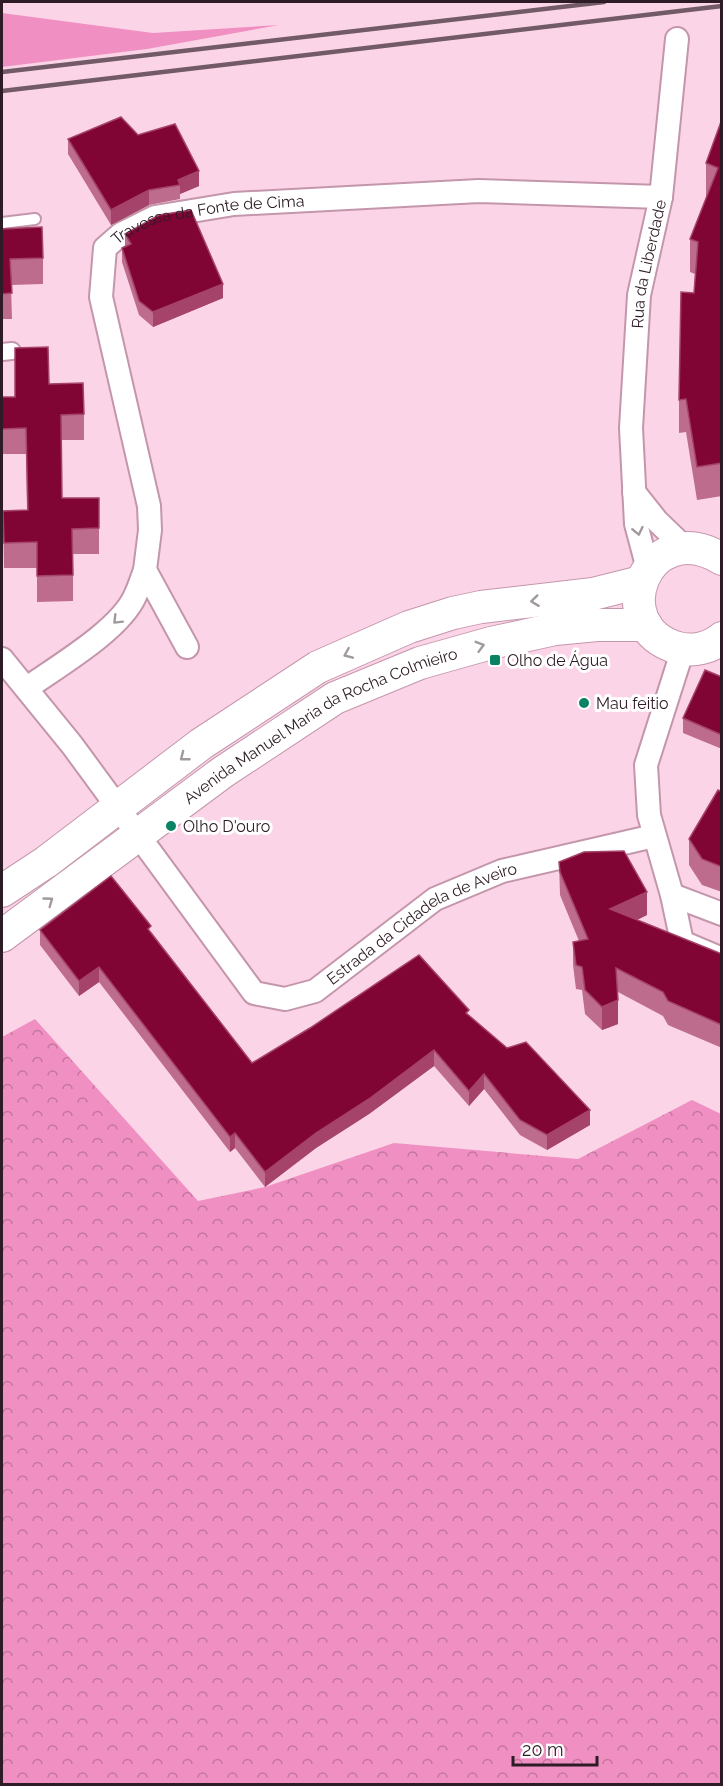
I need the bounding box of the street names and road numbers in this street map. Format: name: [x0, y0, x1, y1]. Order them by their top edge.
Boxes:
street label: Travessa da Fonte de Cima: [107, 191, 305, 248]
street label: Rua da Liberdade: [628, 198, 670, 329]
street label: Avenida Manuel Maria da Rocha Colmieiro: [180, 643, 459, 808]
street label: Estrada da Cidadela de Aveiro: [323, 858, 519, 988]

